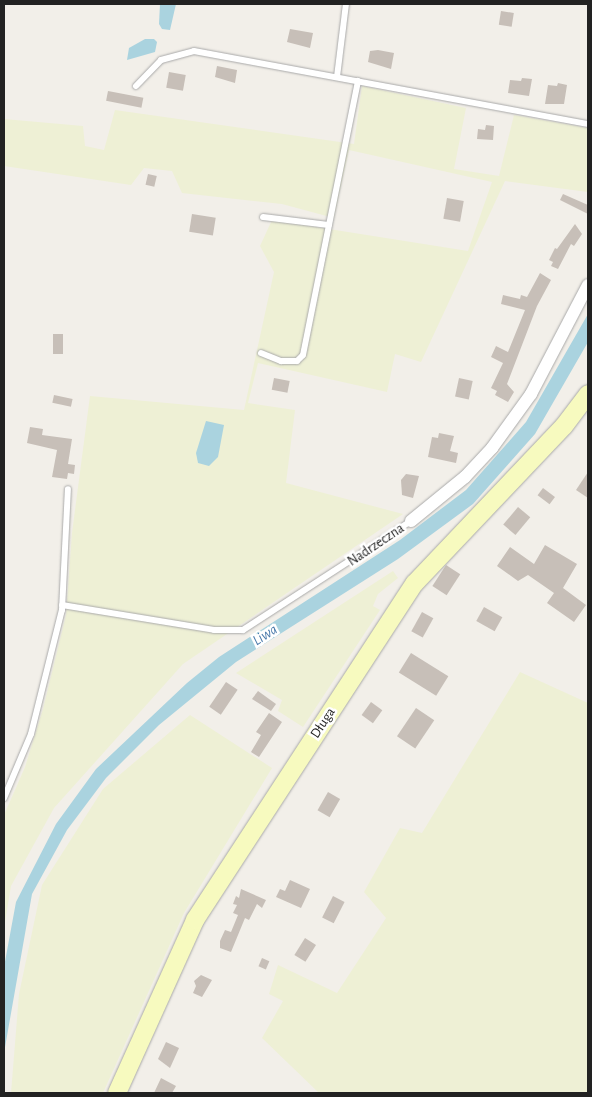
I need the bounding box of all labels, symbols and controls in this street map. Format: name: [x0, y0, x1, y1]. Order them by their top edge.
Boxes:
street label: Nadrzeczna: [345, 520, 407, 570]
water label: Liwa: [249, 620, 281, 650]
street label: Długa: [307, 705, 339, 741]

